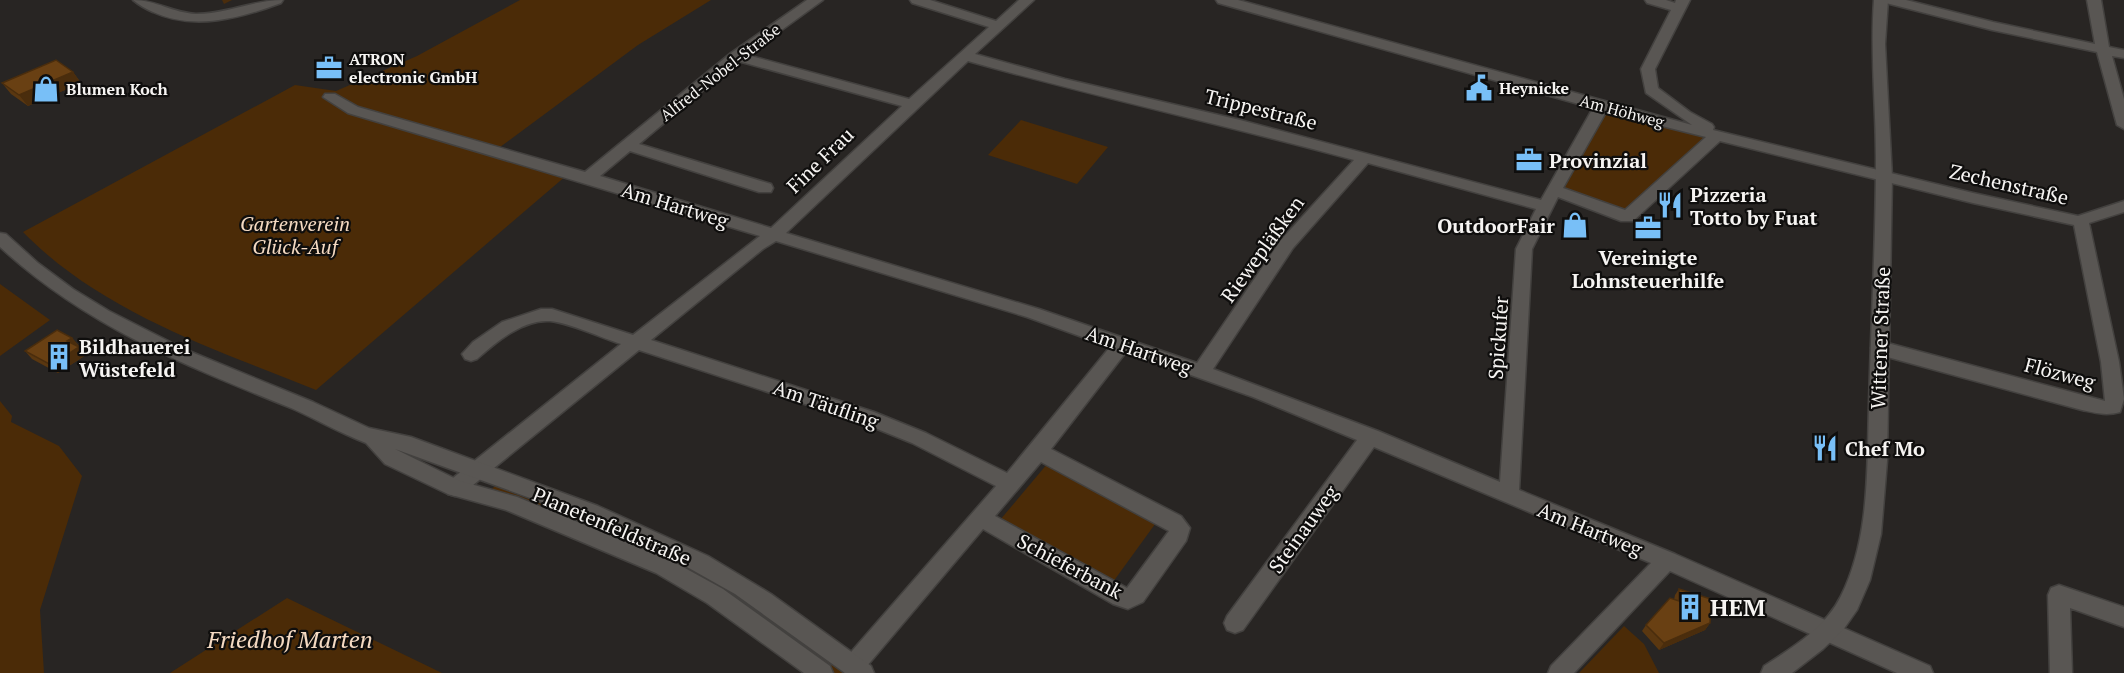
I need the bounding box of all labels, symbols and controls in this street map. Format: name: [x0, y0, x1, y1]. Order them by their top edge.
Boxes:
street label: Alfred-Nobel-Straße: [655, 18, 785, 126]
place label: ATRON electronic GmbH: [349, 48, 477, 88]
office icon: ATRON electronic GmbH: [314, 53, 344, 83]
public building icon: Heynicke: [1464, 73, 1494, 103]
shop icon: Blumen Koch: [31, 74, 61, 104]
place label: Heynicke: [1499, 77, 1570, 99]
place label: Blumen Koch: [66, 78, 169, 100]
street label: Trippestraße: [1202, 82, 1320, 136]
street label: Am Höhweg: [1577, 89, 1667, 133]
street label: Fine Frau: [780, 121, 860, 199]
office icon: Provinzial: [1514, 145, 1544, 175]
place label: Provinzial: [1549, 147, 1647, 174]
street label: Zechenstraße: [1947, 157, 2071, 211]
street label: Am Hartweg: [618, 176, 732, 234]
place label: Pizzeria Totto by Fuat: [1690, 181, 1818, 231]
street label: Riewepläßken: [1214, 190, 1310, 308]
restaurant icon: Pizzeria Totto by Fuat: [1655, 190, 1685, 220]
park label: Gartenverein Glück-Auf: [240, 210, 350, 260]
shop icon: OutdoorFair: [1560, 210, 1590, 240]
place label: OutdoorFair: [1437, 212, 1555, 239]
office icon: Vereinigte Lohnsteuerhilfe: [1633, 213, 1663, 243]
place label: Vereinigte Lohnsteuerhilfe: [1572, 244, 1725, 294]
street label: Wittener Straße: [1864, 266, 1896, 410]
street label: Spickufer: [1482, 295, 1514, 381]
street label: Am Hartweg: [1082, 319, 1196, 381]
place label: Bildhauerei Wüstefeld: [79, 333, 191, 383]
building icon: Bildhauerei Wüstefeld: [44, 342, 74, 372]
street label: Flözweg: [2022, 351, 2099, 396]
street label: Am Täufling: [770, 373, 883, 435]
restaurant icon: Chef Mo: [1810, 433, 1840, 463]
place label: Chef Mo: [1845, 435, 1925, 462]
street label: Steinauweg: [1262, 479, 1344, 578]
street label: Planetenfeldstraße: [529, 480, 695, 572]
street label: Am Hartweg: [1534, 496, 1647, 562]
street label: Schieferbank: [1013, 527, 1128, 605]
place label: HEM: [1710, 591, 1765, 623]
building icon: HEM: [1675, 592, 1705, 622]
park label: Friedhof Marten: [206, 623, 373, 655]

